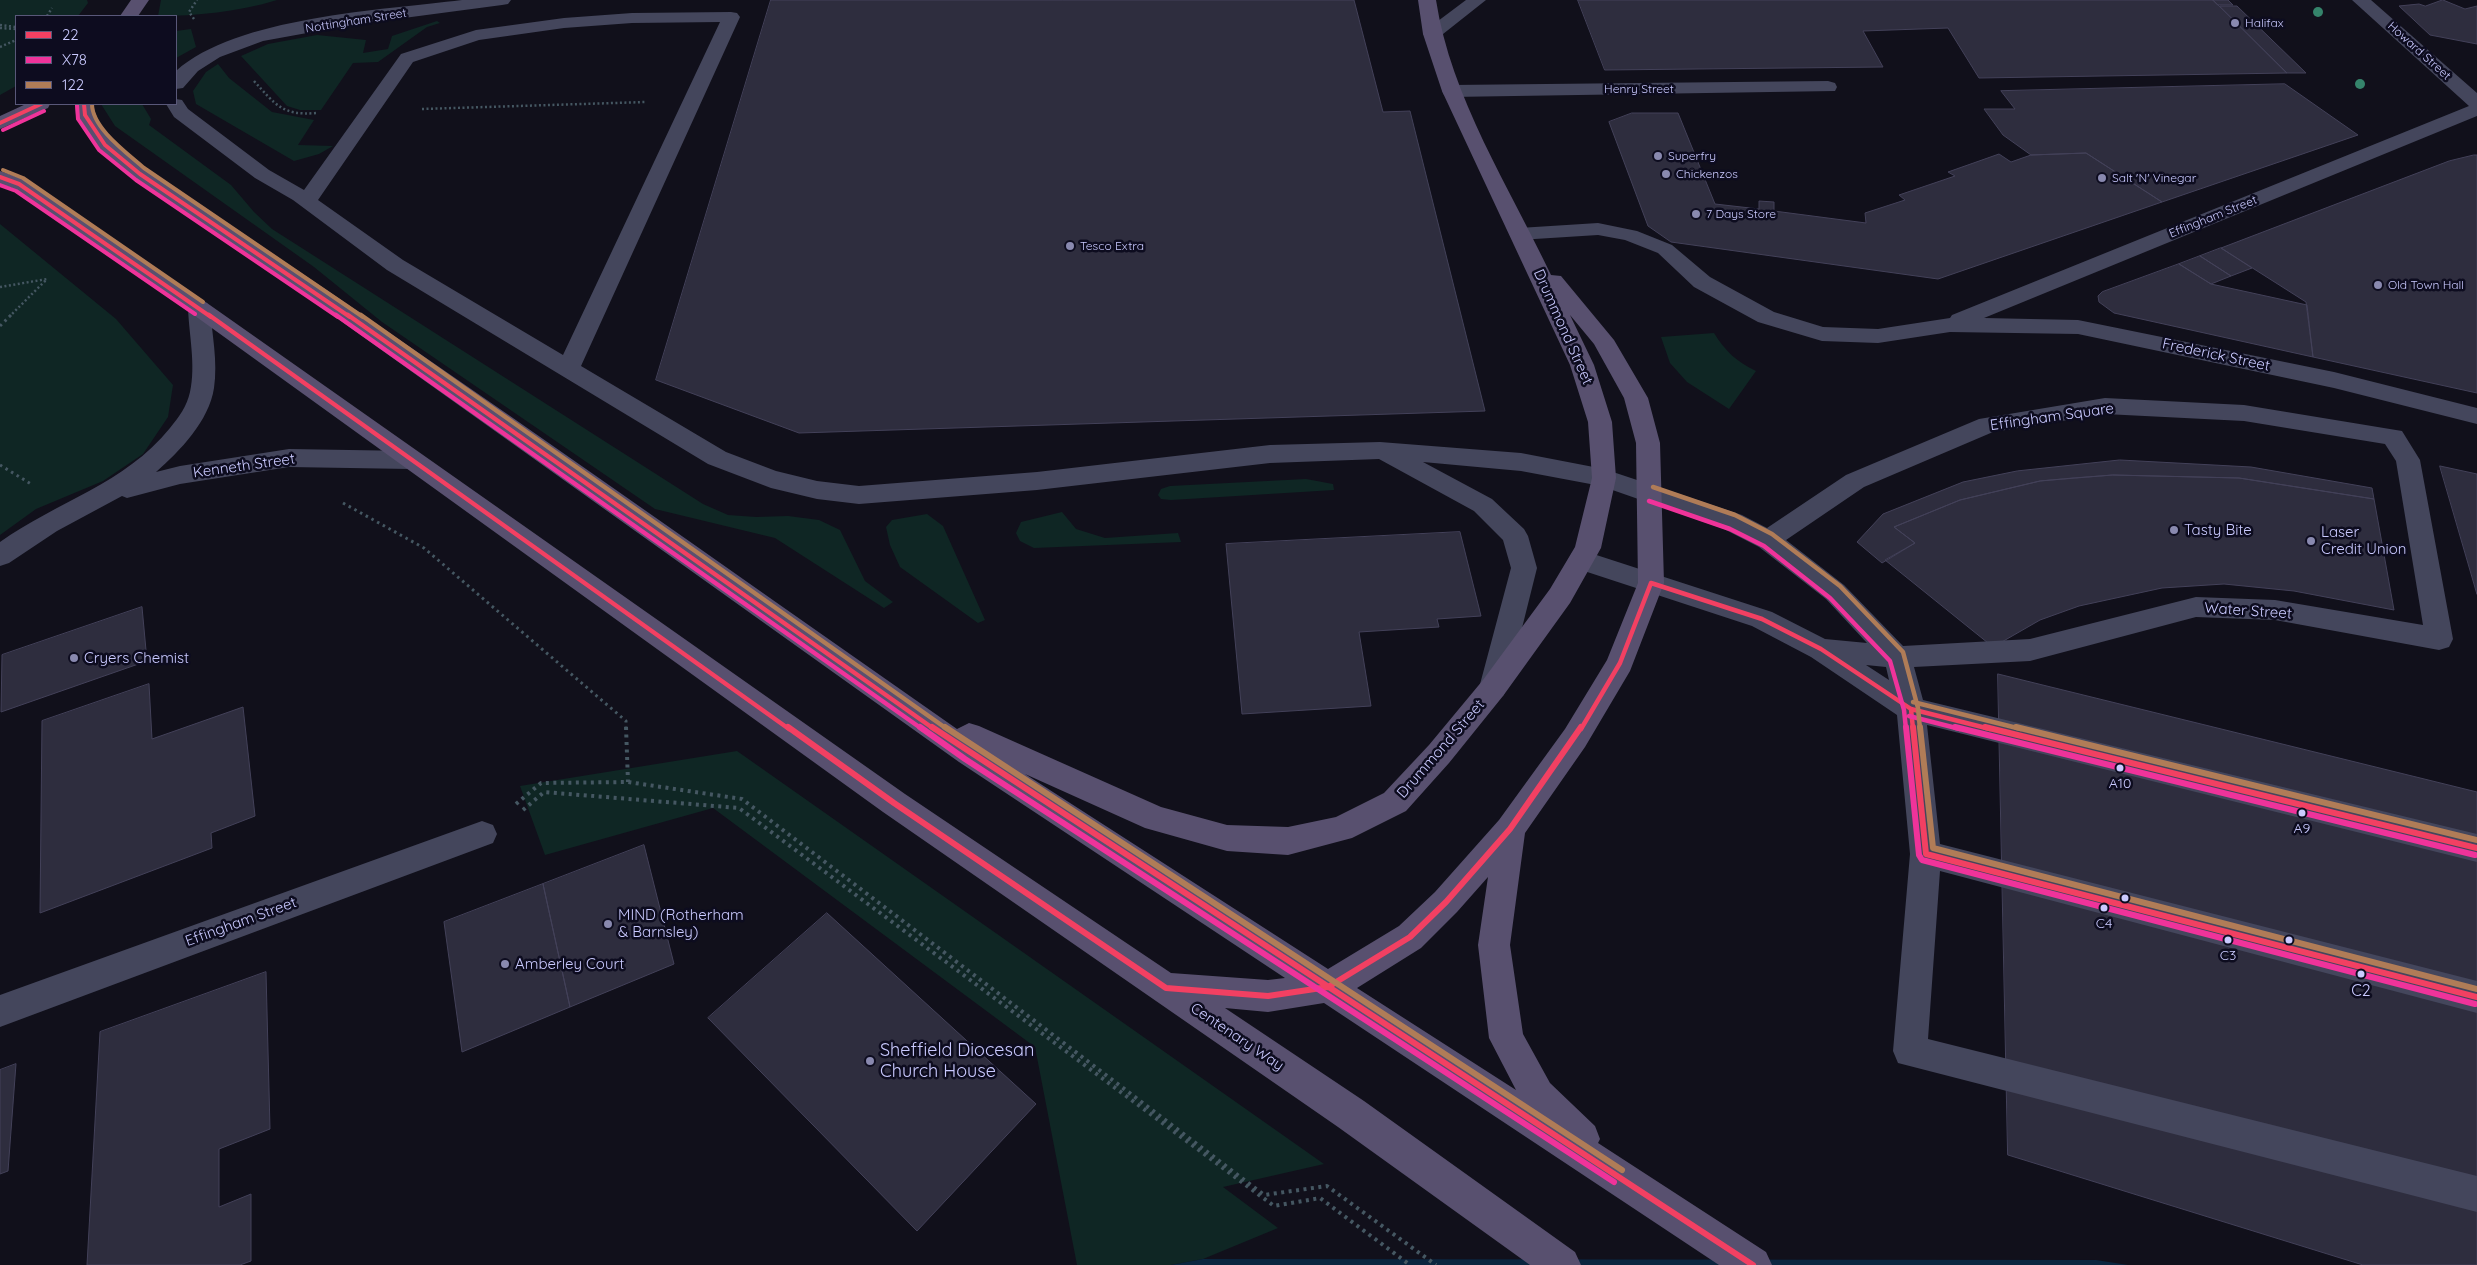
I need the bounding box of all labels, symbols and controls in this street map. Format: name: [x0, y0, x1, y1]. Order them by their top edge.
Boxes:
street label: Nottingham Street: [304, 6, 408, 36]
legend: [15, 15, 178, 105]
place label: Halifax: [2245, 16, 2284, 30]
marker: Halifax: [2229, 17, 2241, 29]
street label: Howard Street: [2384, 19, 2454, 83]
text: 22: [62, 25, 79, 44]
text: X78: [62, 50, 87, 69]
text: 122: [62, 75, 84, 94]
street label: Henry Street: [1604, 82, 1674, 96]
place label: Superfry: [1668, 149, 1716, 163]
marker: Superfry: [1652, 150, 1664, 162]
place label: Chickenzos: [1676, 167, 1738, 181]
marker: Chickenzos: [1660, 168, 1672, 180]
place label: Salt 'N' Vinegar: [2112, 171, 2196, 185]
marker: Salt 'N' Vinegar: [2096, 172, 2108, 184]
street label: Effingham Street: [2167, 193, 2259, 241]
place label: 7 Days Store: [1706, 207, 1776, 221]
marker: 7 Days Store: [1690, 208, 1702, 220]
place label: Tesco Extra: [1080, 239, 1144, 253]
marker: Tesco Extra: [1064, 240, 1076, 252]
street label: Drummond Street: [1529, 267, 1597, 387]
place label: Old Town Hall: [2388, 278, 2464, 292]
marker: Old Town Hall: [2372, 279, 2384, 291]
street label: Frederick Street: [2160, 335, 2272, 375]
street label: Effingham Square: [1989, 399, 2115, 435]
street label: Kenneth Street: [192, 450, 296, 482]
place label: Tasty Bite: [2184, 521, 2252, 539]
place label: Laser Credit Union: [2321, 523, 2406, 558]
marker: Tasty Bite: [2168, 524, 2180, 536]
marker: Laser Credit Union: [2305, 535, 2317, 547]
street label: Water Street: [2204, 599, 2292, 623]
place label: Cryers Chemist: [84, 649, 189, 667]
marker: Cryers Chemist: [68, 652, 80, 664]
street label: Drummond Street: [1393, 696, 1489, 802]
marker: A10: [2115, 763, 2125, 773]
place label: A10: [2109, 776, 2131, 792]
marker: A9: [2297, 808, 2307, 818]
place label: A9: [2294, 821, 2310, 837]
unlabelled marker: [2120, 893, 2130, 903]
street label: Effingham Street: [183, 894, 299, 950]
marker: C4: [2099, 903, 2109, 913]
place label: MIND (Rotherham & Barnsley): [618, 906, 744, 941]
place label: C4: [2096, 916, 2112, 932]
marker: MIND (Rotherham & Barnsley): [602, 918, 614, 930]
marker: C3: [2223, 935, 2233, 945]
unlabelled marker: [2284, 935, 2294, 945]
place label: C3: [2220, 948, 2236, 964]
place label: Amberley Court: [515, 955, 624, 973]
marker: Amberley Court: [499, 958, 511, 970]
marker: C2: [2356, 969, 2366, 979]
place label: C2: [2351, 981, 2371, 1001]
street label: Centenary Way: [1187, 999, 1287, 1075]
place label: Sheffield Diocesan Church House: [880, 1040, 1034, 1082]
marker: Sheffield Diocesan Church House: [864, 1055, 876, 1067]

